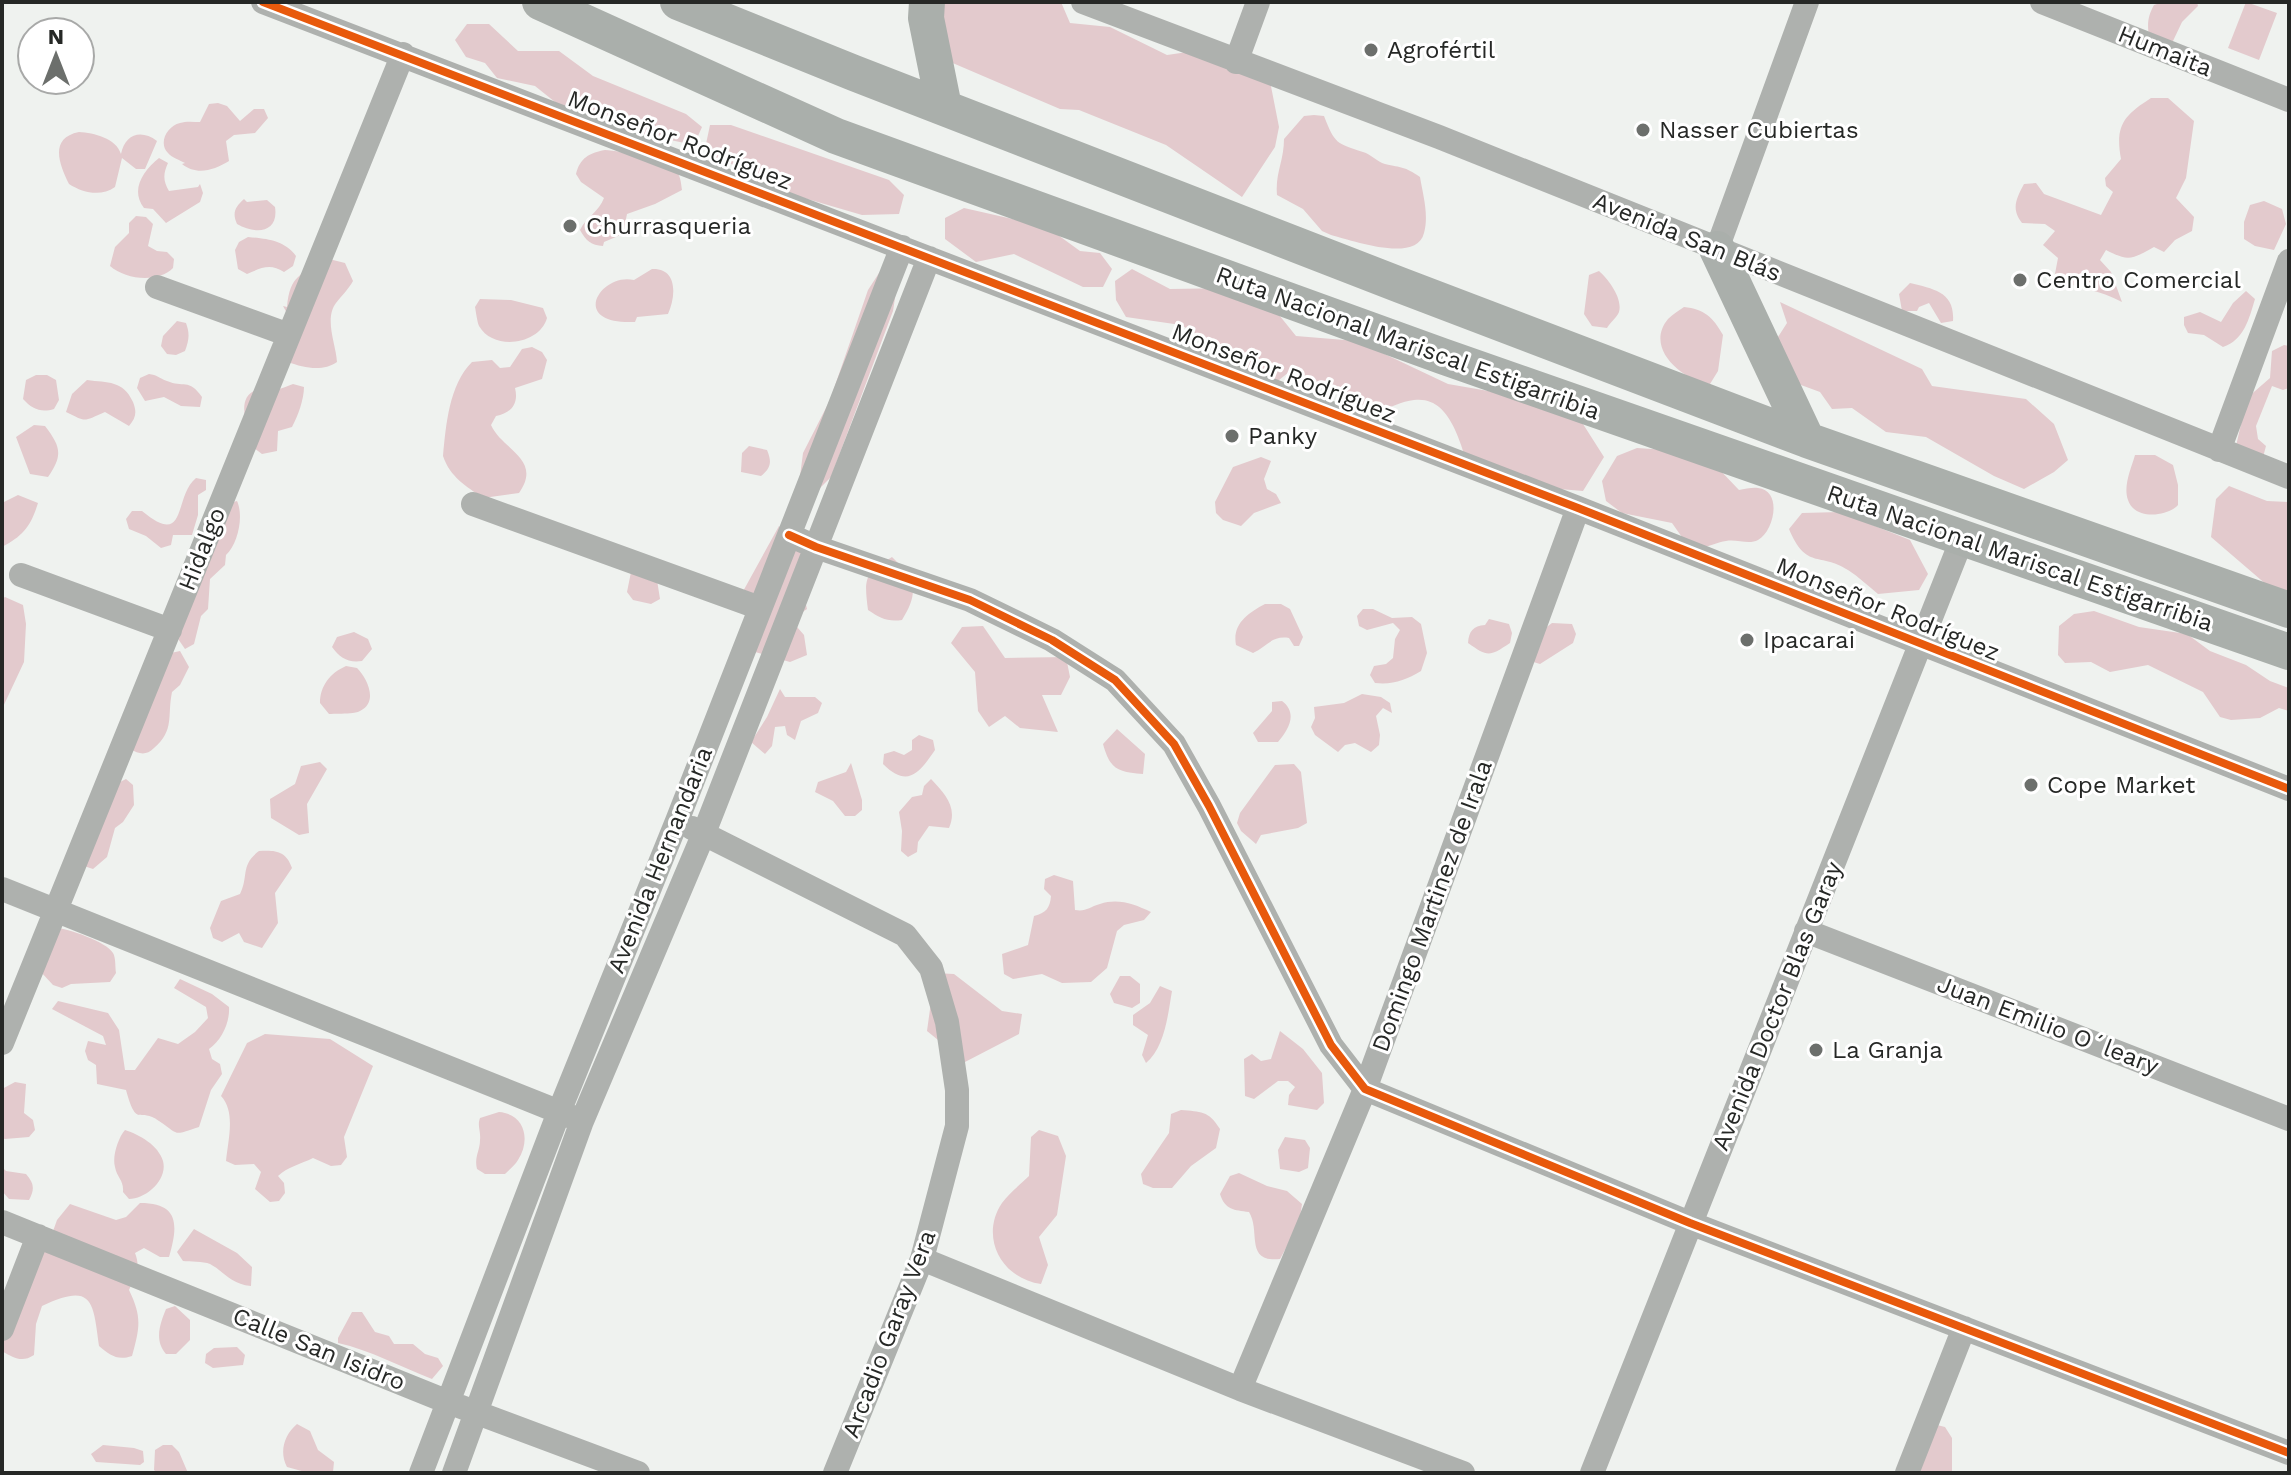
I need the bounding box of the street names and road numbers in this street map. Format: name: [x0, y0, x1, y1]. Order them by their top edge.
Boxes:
street label: Humaita: [2114, 20, 2216, 82]
street label: Monseñor Rodríguez: [564, 84, 796, 196]
street label: Avenida San Blás: [1589, 187, 1785, 287]
street label: Ruta Nacional Mariscal Estigarribia: [1212, 260, 1604, 426]
street label: Monseñor Rodríguez: [1168, 317, 1400, 429]
street label: Ruta Nacional Mariscal Estigarribia: [1823, 479, 2217, 637]
street label: Hidalgo: [173, 503, 231, 595]
street label: Monseñor Rodríguez: [1772, 551, 2004, 667]
street label: Avenida Hernandaria: [602, 743, 718, 977]
street label: Domingo Martinez de Irala: [1366, 756, 1498, 1056]
street label: Avenida Doctor Blas Garay: [1706, 857, 1848, 1155]
street label: Juan Emilio O´leary: [1933, 970, 2163, 1080]
street label: Arcadio Garay Vera: [836, 1226, 942, 1442]
street label: Calle San Isidro: [229, 1302, 409, 1396]

